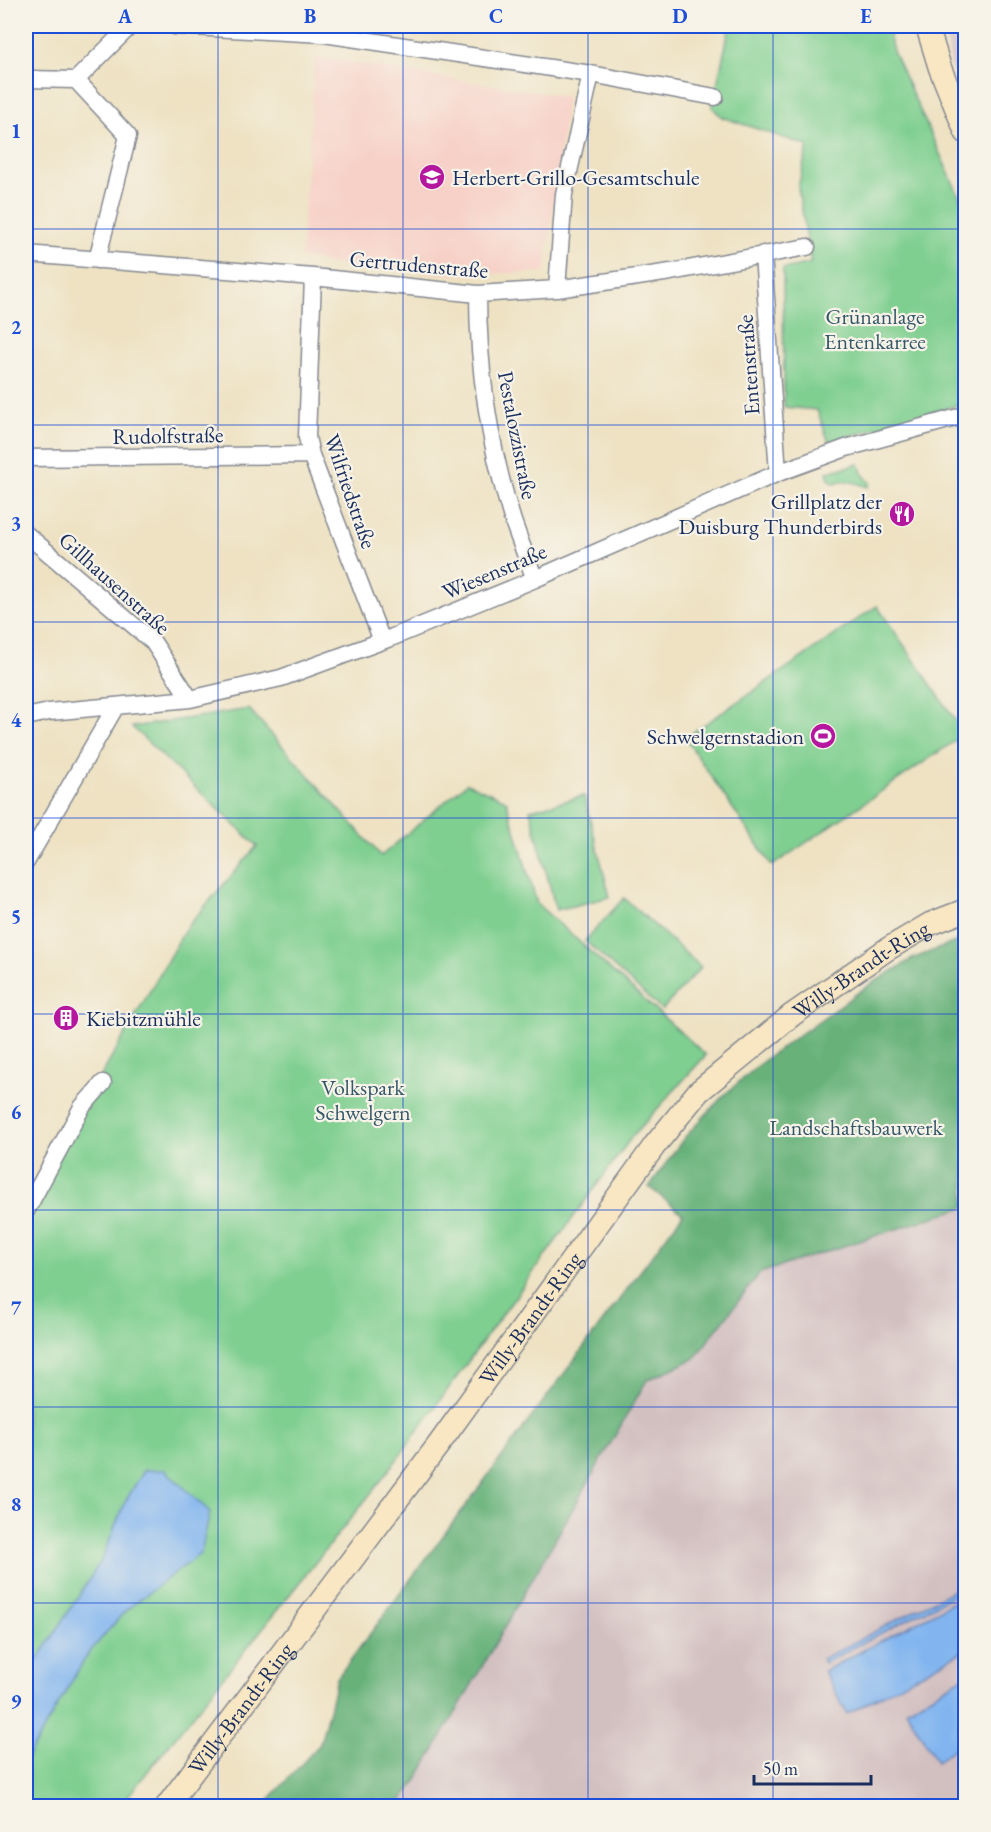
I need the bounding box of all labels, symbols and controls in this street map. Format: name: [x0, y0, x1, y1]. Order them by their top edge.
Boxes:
text: A: [117, 3, 133, 29]
text: B: [304, 3, 316, 29]
text: C: [489, 3, 503, 29]
text: D: [672, 3, 688, 29]
text: E: [860, 3, 872, 29]
text: 1: [11, 118, 21, 144]
school or university icon: Herbert-Grillo-Gesamtschule: [417, 162, 447, 192]
place label: Herbert-Grillo-Gesamtschule: [452, 163, 700, 192]
street label: Gertrudenstraße: [348, 244, 490, 285]
park label: Grünanlage Entenkarree: [824, 302, 926, 356]
street label: Entenstraße: [730, 313, 766, 416]
text: 2: [11, 314, 22, 340]
street label: Pestalozzistraße: [491, 368, 544, 502]
street label: Rudolfstraße: [112, 420, 224, 451]
street label: Wilfriedstraße: [317, 430, 384, 553]
place label: Grillplatz der Duisburg Thunderbirds: [678, 487, 883, 541]
restaurant icon: Grillplatz der Duisburg Thunderbirds: [887, 499, 917, 529]
text: 3: [11, 510, 21, 536]
street label: Gillhausenstraße: [53, 525, 177, 642]
street label: Wiesenstraße: [438, 536, 551, 606]
text: 4: [11, 707, 22, 733]
sports icon: Schwelgernstadion: [808, 721, 838, 751]
place label: Schwelgernstadion: [647, 722, 804, 751]
text: 5: [11, 903, 21, 929]
street label: Willy-Brandt-Ring: [787, 914, 935, 1025]
building icon: Kiebitzmühle: [51, 1003, 81, 1033]
place label: Kiebitzmühle: [86, 1004, 201, 1033]
park label: Volkspark Schwelgern: [315, 1073, 411, 1127]
text: 6: [11, 1099, 22, 1125]
park label: Landschaftsbauwerk: [769, 1113, 943, 1142]
street label: Willy-Brandt-Ring: [472, 1245, 589, 1391]
text: 7: [11, 1295, 22, 1321]
text: 8: [11, 1491, 21, 1517]
street label: Willy-Brandt-Ring: [182, 1636, 300, 1781]
text: 9: [11, 1688, 22, 1714]
scale bar: [754, 1748, 871, 1786]
text: 50 m: [763, 1757, 798, 1780]

